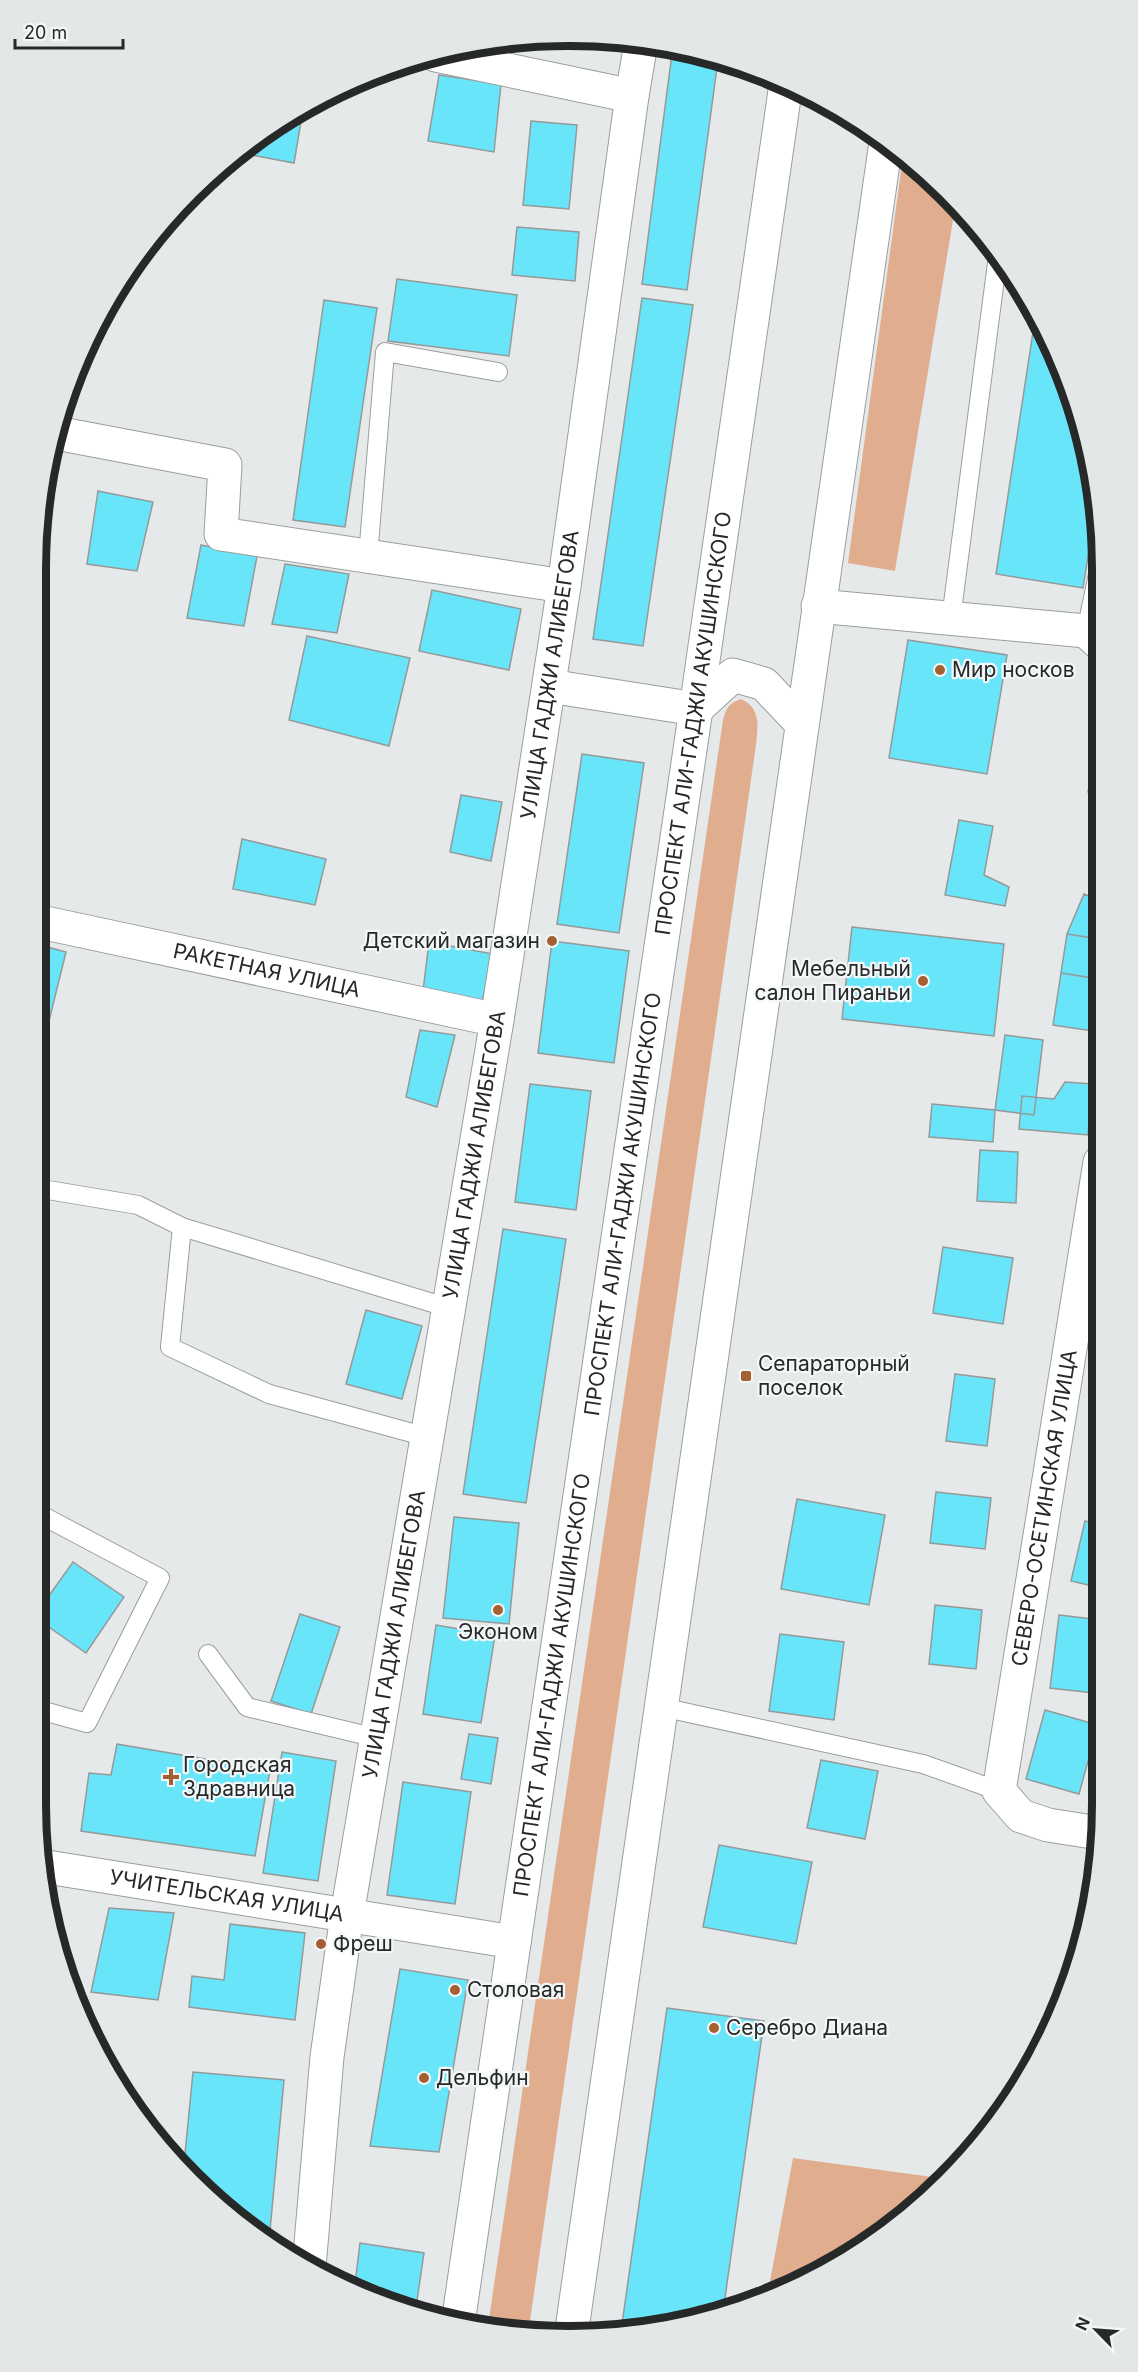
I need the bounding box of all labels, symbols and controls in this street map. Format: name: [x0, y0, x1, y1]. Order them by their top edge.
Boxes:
scale bar: [15, 12, 123, 50]
text: 20 m: [24, 22, 67, 43]
street label: ПРОСПЕКТ АЛИ-ГАДЖИ АКУШИНСКОГО: [650, 510, 736, 937]
street label: УЛИЦА ГАДЖИ АЛИБЕГОВА: [515, 528, 584, 821]
place label: Мир носков: [952, 657, 1075, 682]
marker: Мир носков: [933, 663, 947, 677]
place label: Детский магазин: [363, 928, 540, 953]
marker: Детский магазин: [545, 934, 559, 948]
street label: РАКЕТНАЯ УЛИЦА: [171, 938, 363, 1002]
place label: Мебельный салон Пираньи: [755, 956, 911, 1005]
marker: Мебельный салон Пираньи: [916, 974, 930, 988]
street label: ПРОСПЕКТ АЛИ-ГАДЖИ АКУШИНСКОГО: [579, 991, 666, 1417]
street label: УЛИЦА ГАДЖИ АЛИБЕГОВА: [437, 1009, 510, 1301]
street label: СЕВЕРО-ОСЕТИНСКАЯ УЛИЦА: [1006, 1348, 1082, 1668]
place label: Сепараторный поселок: [758, 1351, 910, 1400]
marker: Сепараторный поселок: [739, 1369, 753, 1383]
street label: ПРОСПЕКТ АЛИ-ГАДЖИ АКУШИНСКОГО: [508, 1471, 595, 1898]
street label: УЛИЦА ГАДЖИ АЛИБЕГОВА: [357, 1488, 430, 1780]
marker: Эконом: [491, 1603, 505, 1617]
place label: Эконом: [458, 1619, 538, 1644]
place label: Городская Здравница: [183, 1752, 295, 1801]
marker: Городская Здравница: [164, 1770, 178, 1784]
street label: УЧИТЕЛЬСКАЯ УЛИЦА: [108, 1864, 346, 1927]
place label: Фреш: [333, 1931, 393, 1956]
marker: Фреш: [314, 1937, 328, 1951]
place label: Столовая: [467, 1977, 564, 2002]
marker: Столовая: [448, 1983, 462, 1997]
place label: Серебро Диана: [726, 2015, 888, 2040]
marker: Серебро Диана: [707, 2021, 721, 2035]
place label: Дельфин: [436, 2065, 529, 2090]
marker: Дельфин: [417, 2071, 431, 2085]
north arrow: [1066, 2300, 1126, 2360]
text: N: [1071, 2314, 1094, 2333]

